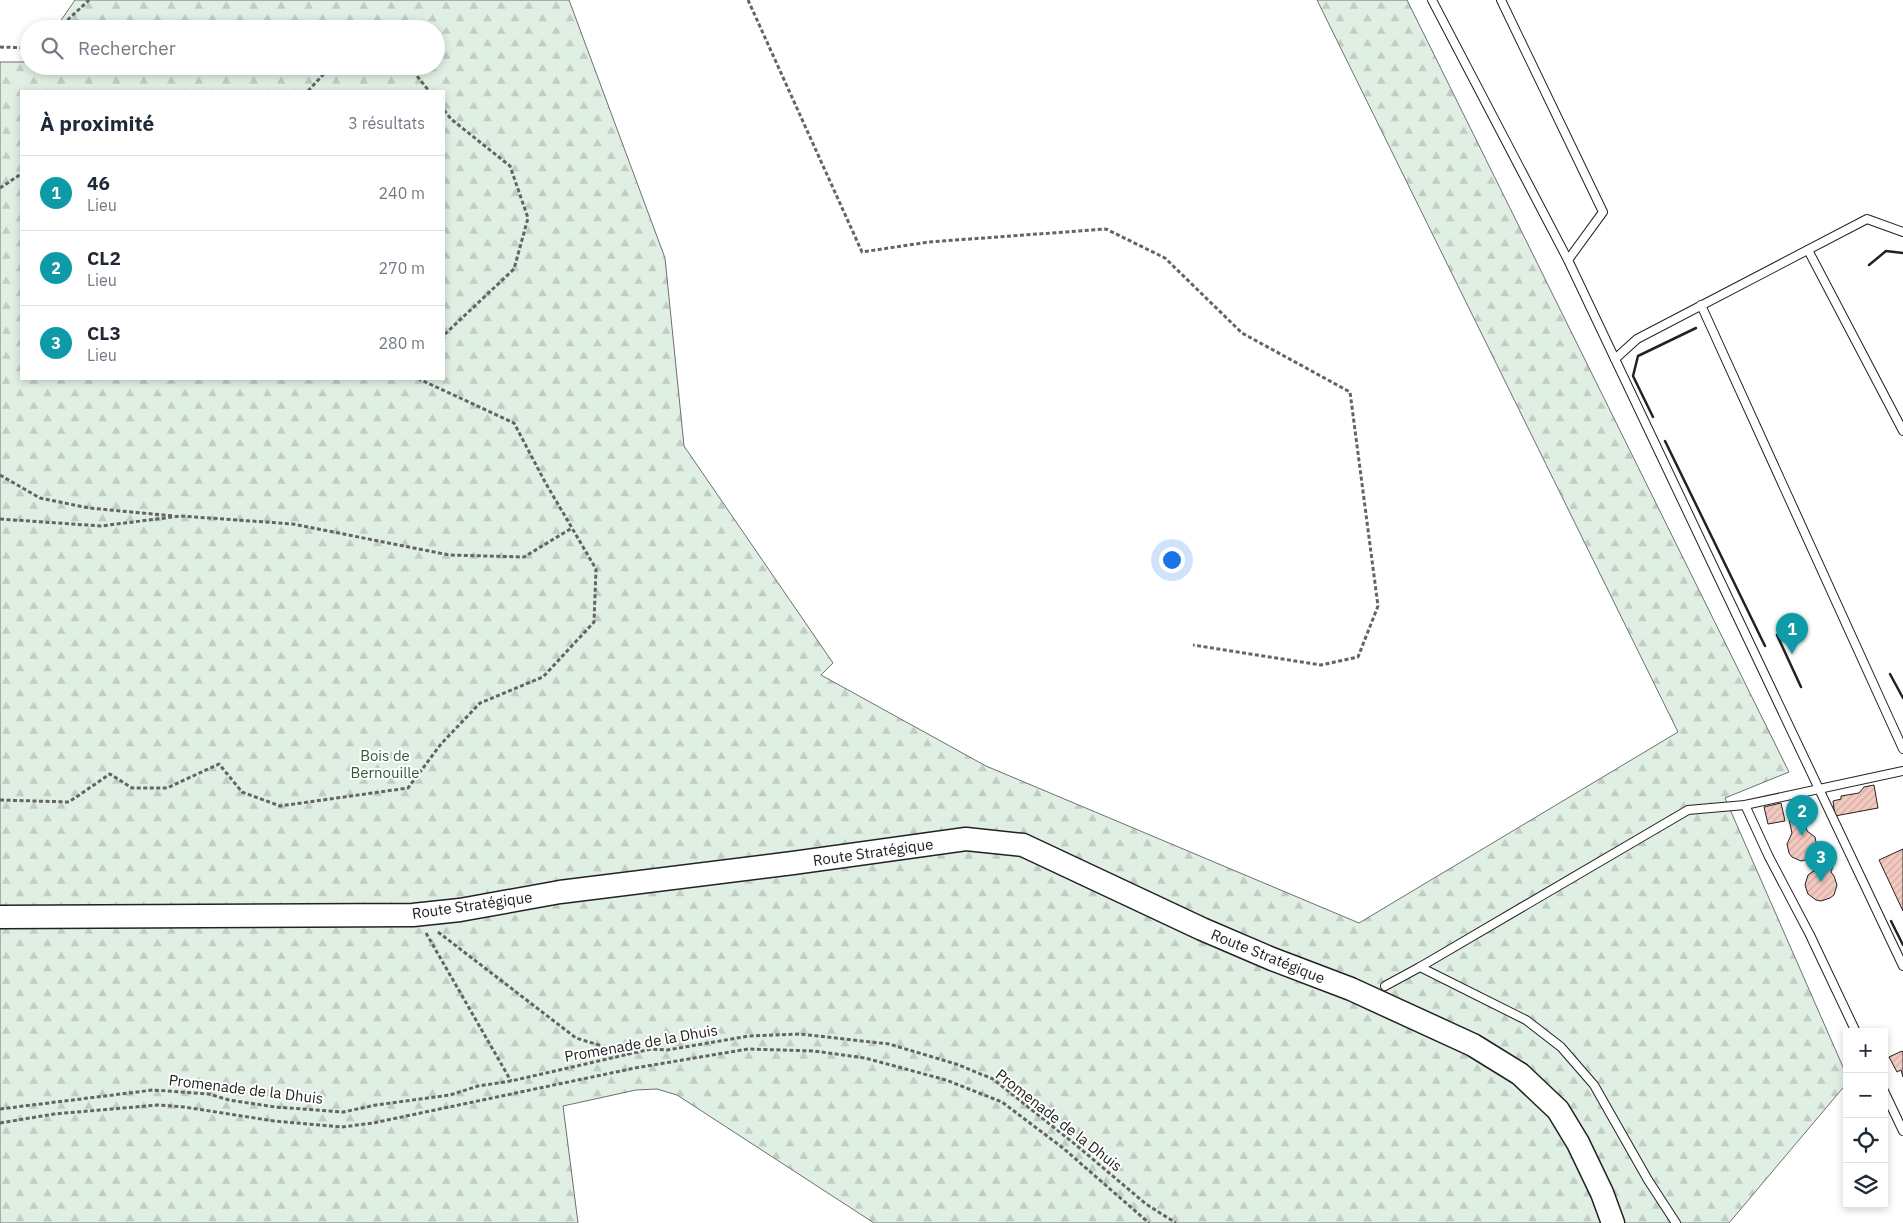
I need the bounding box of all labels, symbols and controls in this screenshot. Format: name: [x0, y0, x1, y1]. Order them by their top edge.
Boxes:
search box: [20, 20, 445, 75]
icon: search: [38, 34, 66, 62]
text: Rechercher: [78, 36, 176, 60]
text: À proximité: [40, 109, 154, 137]
text: 3 résultats: [348, 113, 425, 133]
text: 46: [87, 171, 110, 195]
text: 1: [51, 183, 61, 203]
text: 240 m: [378, 183, 425, 203]
text: Lieu: [87, 195, 117, 215]
text: CL2: [87, 246, 121, 270]
text: 2: [51, 258, 61, 278]
text: 270 m: [378, 258, 425, 278]
text: Lieu: [87, 270, 117, 290]
text: CL3: [87, 321, 121, 345]
text: 3: [51, 333, 61, 353]
text: 280 m: [378, 333, 425, 353]
text: Lieu: [87, 345, 117, 365]
your location: [1159, 547, 1185, 573]
pin: 1: [1776, 613, 1808, 654]
park label: Bois de Bernouille: [350, 746, 420, 782]
pin: 2: [1786, 795, 1818, 836]
street label: Route Stratégique: [812, 834, 934, 870]
pin: 3: [1805, 841, 1837, 882]
street label: Route Stratégique: [411, 887, 533, 923]
street label: Route Stratégique: [1208, 924, 1328, 988]
street label: Promenade de la Dhuis: [563, 1020, 719, 1066]
map controls: [1843, 1028, 1888, 1208]
button: +: [1843, 1028, 1888, 1073]
street label: Promenade de la Dhuis: [992, 1065, 1126, 1175]
street label: Promenade de la Dhuis: [168, 1070, 324, 1108]
button: −: [1843, 1073, 1888, 1118]
button: locate: [1843, 1118, 1888, 1163]
button: layers: [1843, 1163, 1888, 1208]

